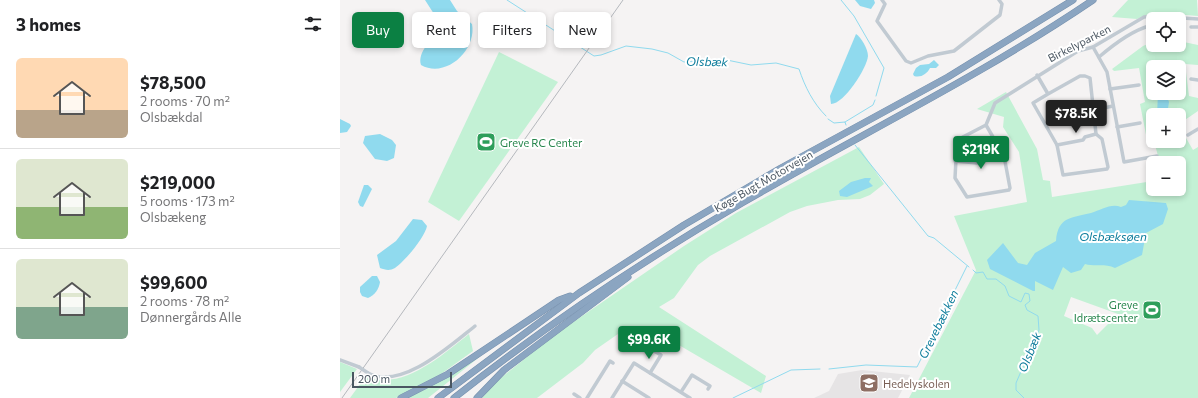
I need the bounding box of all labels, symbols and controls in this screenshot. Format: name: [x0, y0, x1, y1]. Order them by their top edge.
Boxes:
chip: Buy: [352, 12, 404, 48]
chip: Rent: [412, 12, 470, 48]
chip: Filters: [478, 12, 546, 48]
chip: New: [554, 12, 611, 48]
map controls: [1146, 12, 1186, 196]
button: locate: [1146, 12, 1186, 52]
icon: filters: [302, 13, 324, 35]
text: 3 homes: [16, 14, 81, 35]
street label: Birkelyparken: [1045, 22, 1113, 64]
water label: Olsbæk: [686, 54, 728, 68]
button: layers: [1146, 60, 1186, 100]
text: $78,500: [140, 72, 206, 93]
icon: home: [48, 74, 96, 122]
text: 2 rooms · 70 m²: [140, 93, 230, 109]
pin: $78.5K: [1043, 100, 1109, 134]
text: $78.5K: [1055, 105, 1097, 121]
button: +: [1146, 108, 1186, 148]
text: Olsbækdal: [140, 109, 203, 125]
sports icon: Greve RC Center: [475, 131, 497, 153]
place label: Greve RC Center: [500, 136, 583, 149]
pin: $219K: [953, 136, 1009, 170]
text: $219K: [962, 141, 1000, 157]
street label: Køge Bugt Motorvejen: [711, 147, 815, 215]
button: −: [1146, 156, 1186, 196]
text: $219,000: [140, 172, 215, 193]
icon: home: [48, 175, 96, 223]
text: 5 rooms · 173 m²: [140, 193, 235, 209]
text: Olsbækeng: [140, 209, 206, 225]
water label: Olsbæksøen: [1079, 229, 1147, 243]
text: $99,600: [140, 272, 208, 293]
icon: home: [48, 275, 96, 323]
water label: Grevebækken: [915, 287, 961, 361]
text: 2 rooms · 78 m²: [140, 293, 229, 309]
place label: Greve Idrætscenter: [1074, 298, 1139, 324]
sports icon: Greve Idrætscenter: [1141, 299, 1163, 321]
text: Dønnergårds Alle: [140, 309, 241, 325]
pin: $99.6K: [616, 326, 682, 360]
water label: Olsbæk: [1015, 330, 1043, 374]
text: $99.6K: [627, 331, 671, 347]
scale bar: [352, 370, 452, 389]
text: 200 m: [358, 372, 390, 385]
school or university icon: Hedelyskolen: [858, 372, 880, 394]
place label: Hedelyskolen: [883, 377, 950, 390]

